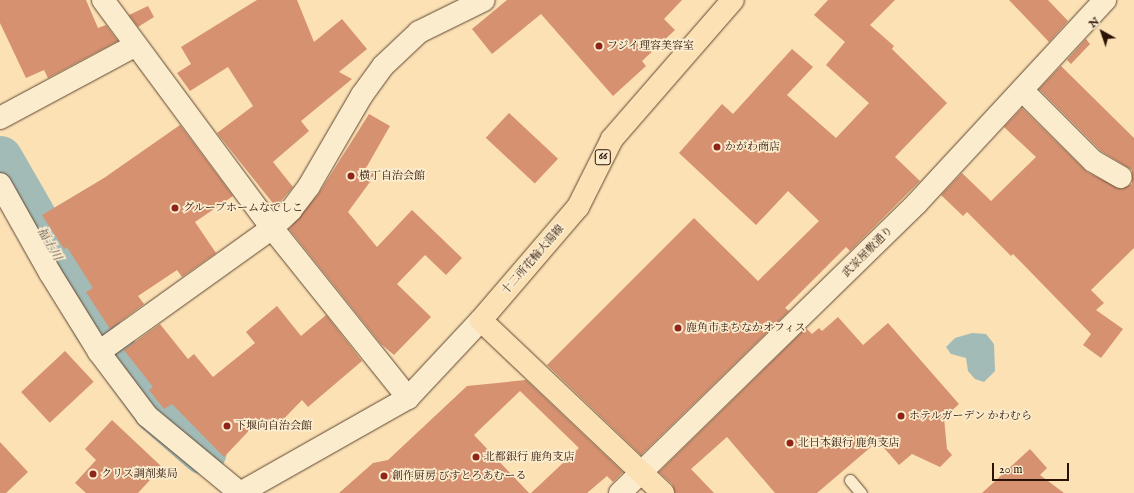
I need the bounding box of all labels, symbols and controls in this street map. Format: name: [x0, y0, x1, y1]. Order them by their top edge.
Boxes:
north arrow: [1082, 12, 1122, 52]
text: N: [1086, 14, 1102, 31]
place label: フジイ理容美容室: [607, 39, 695, 53]
marker: フジイ理容美容室: [594, 41, 604, 51]
place label: かがわ商店: [725, 140, 780, 154]
marker: かがわ商店: [712, 142, 722, 152]
road number: 66: [594, 149, 612, 165]
place label: 横丁自治会館: [359, 169, 425, 183]
marker: 横丁自治会館: [346, 171, 356, 181]
place label: グループホームなでしこ: [183, 201, 304, 215]
marker: グループホームなでしこ: [170, 203, 180, 213]
street label: 十二所花輪大湯線: [499, 222, 567, 298]
street label: 武家屋敷通り: [840, 224, 896, 280]
water label: 福士川: [34, 225, 64, 263]
place label: 鹿角市まちなかオフィス: [686, 321, 807, 335]
marker: 鹿角市まちなかオフィス: [673, 323, 683, 333]
place label: ホテルガーデン かわむら: [909, 409, 1032, 423]
marker: ホテルガーデン かわむら: [896, 411, 906, 421]
place label: 下堰向自治会館: [235, 419, 312, 433]
marker: 下堰向自治会館: [222, 421, 232, 431]
place label: 北日本銀行 鹿角支店: [798, 436, 899, 450]
marker: 北日本銀行 鹿角支店: [785, 438, 795, 448]
place label: 北都銀行 鹿角支店: [484, 450, 574, 464]
marker: 北都銀行 鹿角支店: [471, 452, 481, 462]
scale bar: [994, 455, 1071, 481]
text: 20 m: [999, 462, 1022, 477]
place label: クリス調剤薬局: [101, 467, 178, 481]
marker: クリス調剤薬局: [88, 469, 98, 479]
place label: 創作厨房 びすとろあむーる: [392, 469, 526, 483]
marker: 創作厨房 びすとろあむーる: [379, 471, 389, 481]

